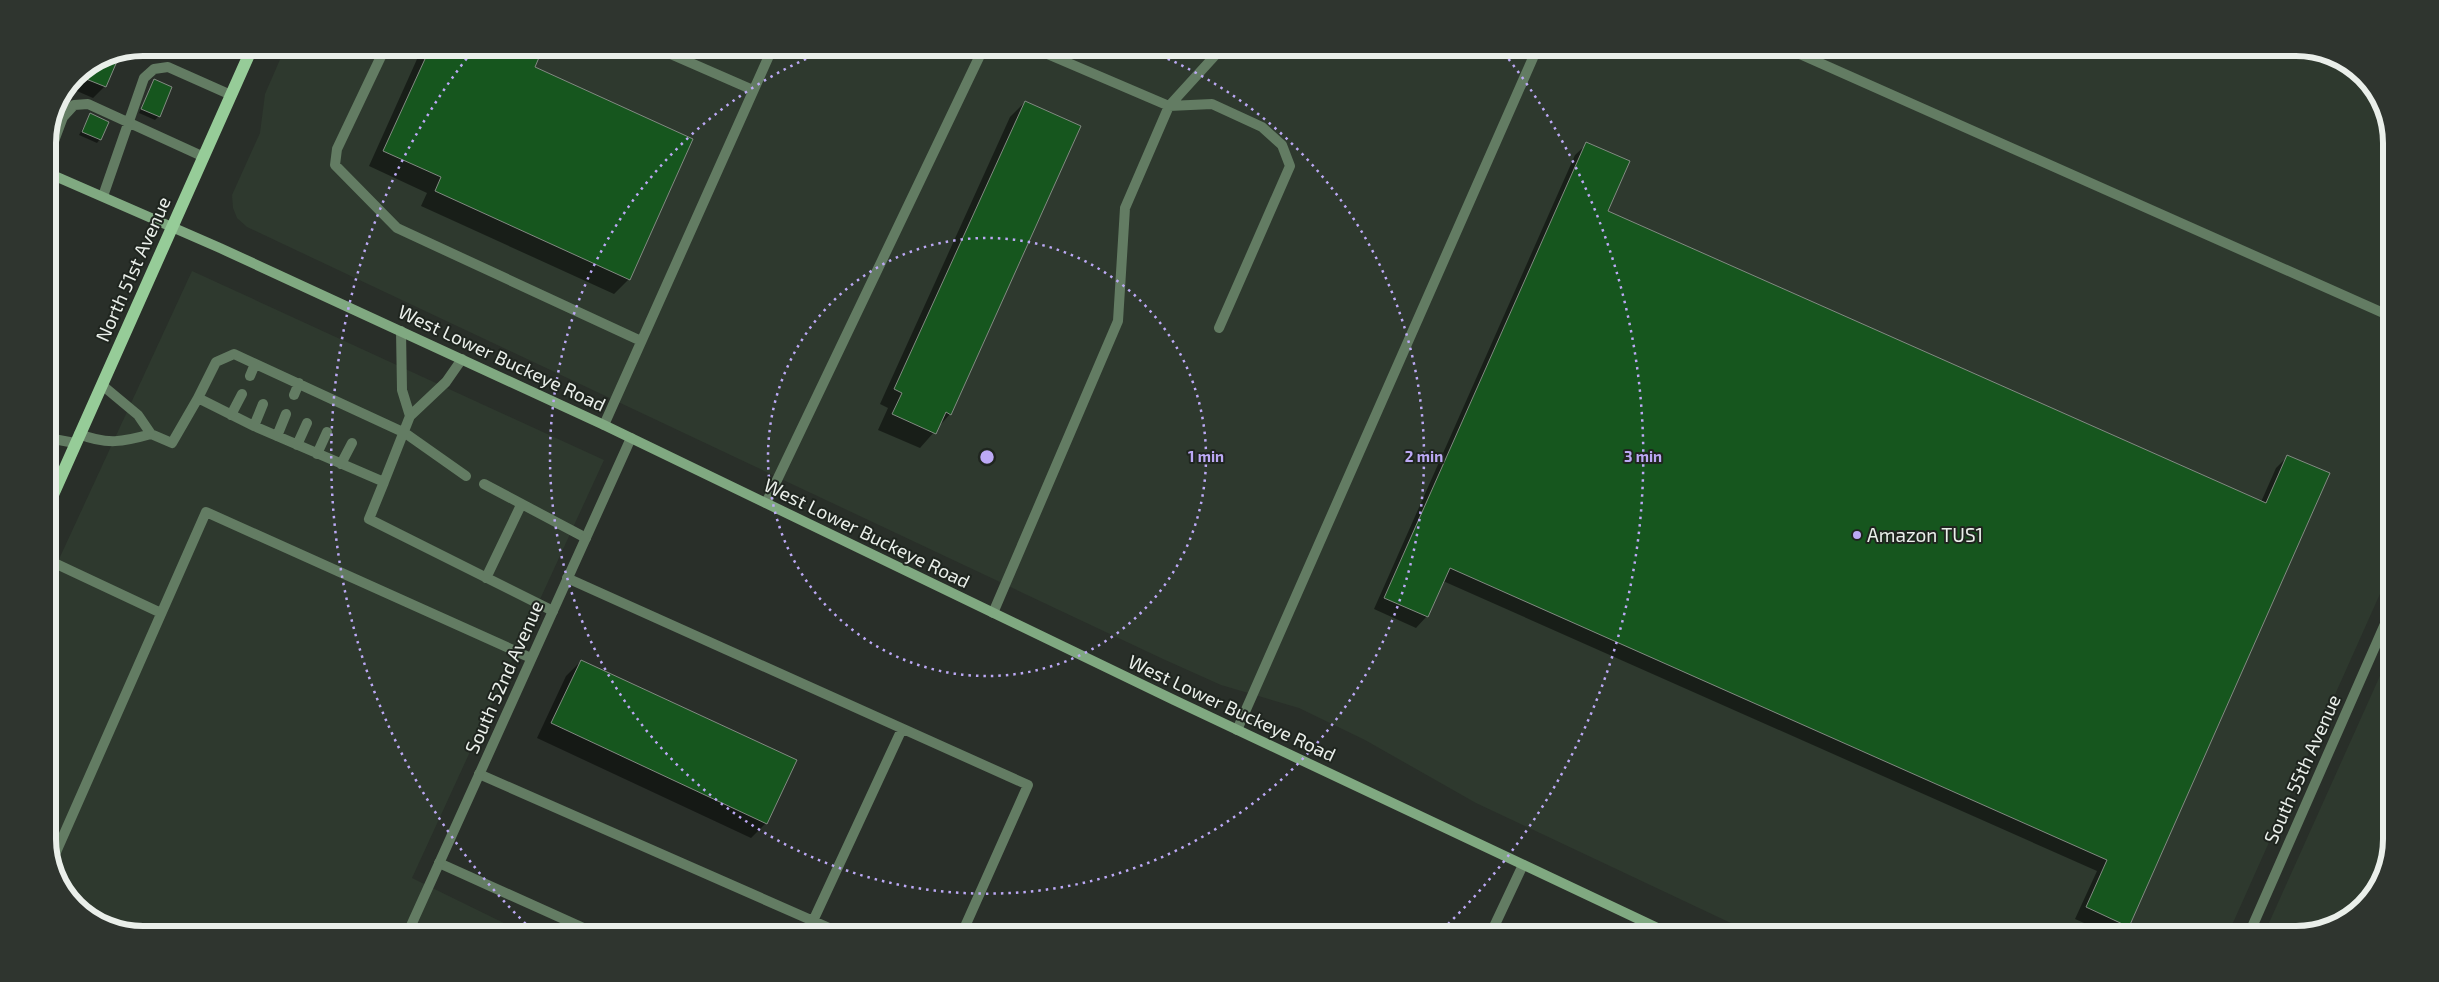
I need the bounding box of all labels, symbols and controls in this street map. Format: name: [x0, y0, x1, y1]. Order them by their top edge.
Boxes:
street label: North 51st Avenue: [90, 193, 175, 345]
street label: West Lower Buckeye Road: [395, 299, 610, 416]
text: 1 min: [1188, 447, 1224, 465]
text: 2 min: [1405, 447, 1443, 465]
text: 3 min: [1624, 447, 1662, 465]
centre of rings: [978, 448, 996, 466]
street label: West Lower Buckeye Road: [760, 473, 974, 592]
place label: Amazon TUS1: [1867, 523, 1983, 546]
marker: Amazon TUS1: [1851, 529, 1863, 541]
street label: South 52nd Avenue: [459, 597, 548, 757]
street label: West Lower Buckeye Road: [1125, 649, 1340, 766]
street label: South 55th Avenue: [2258, 691, 2345, 847]

